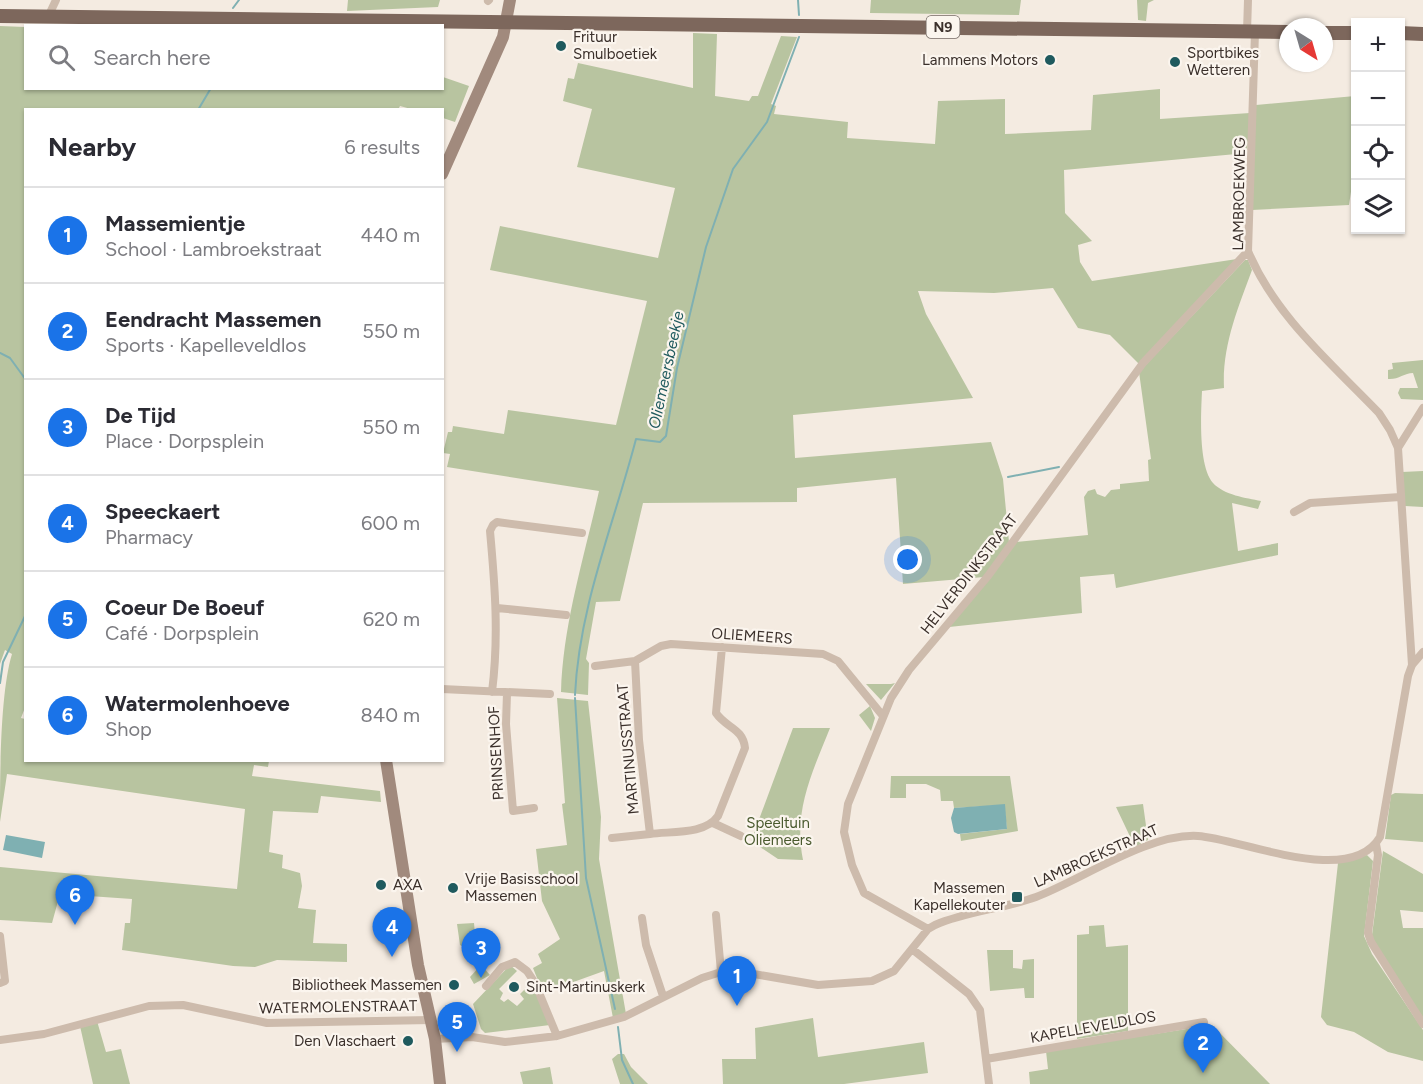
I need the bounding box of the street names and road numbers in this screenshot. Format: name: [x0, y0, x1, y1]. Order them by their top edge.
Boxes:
road number: N9: [926, 16, 960, 38]
street label: LAMBROEKWEG: [1229, 137, 1249, 251]
street label: HELVERDINKSTRAAT: [917, 510, 1022, 637]
street label: OLIEMEERS: [711, 624, 793, 648]
street label: MARTINUSSTRAAT: [613, 682, 643, 815]
street label: PRINSENHOF: [485, 705, 507, 801]
street label: LAMBROEKSTRAAT: [1031, 820, 1162, 892]
street label: WATERMOLENSTRAAT: [259, 997, 418, 1017]
street label: KAPELLEVELDLOS: [1029, 1007, 1157, 1047]

